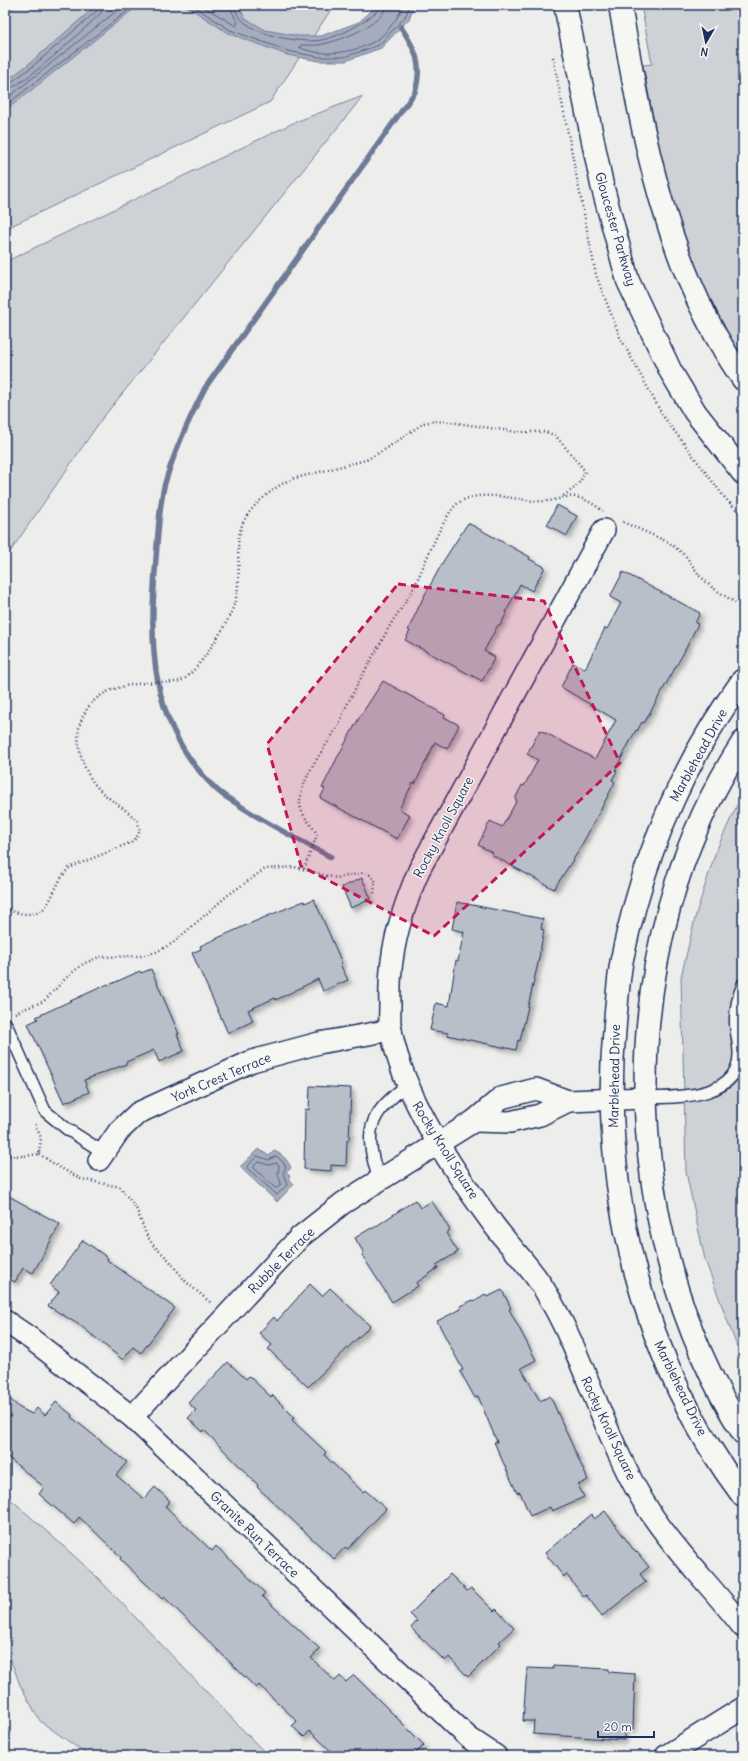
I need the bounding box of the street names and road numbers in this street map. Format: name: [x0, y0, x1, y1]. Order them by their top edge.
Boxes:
street label: Gloucester Parkway: [591, 170, 640, 288]
street label: Marblehead Drive: [666, 706, 731, 805]
street label: Rocky Knoll Square: [410, 774, 477, 881]
street label: Marblehead Drive: [605, 1024, 624, 1128]
street label: York Crest Terrace: [169, 1049, 274, 1106]
street label: Rocky Knoll Square: [409, 1098, 483, 1202]
street label: Rubble Terrace: [244, 1223, 318, 1297]
street label: Marblehead Drive: [650, 1338, 711, 1439]
street label: Rocky Knoll Square: [577, 1374, 640, 1483]
street label: Granite Run Terrace: [207, 1488, 303, 1581]

